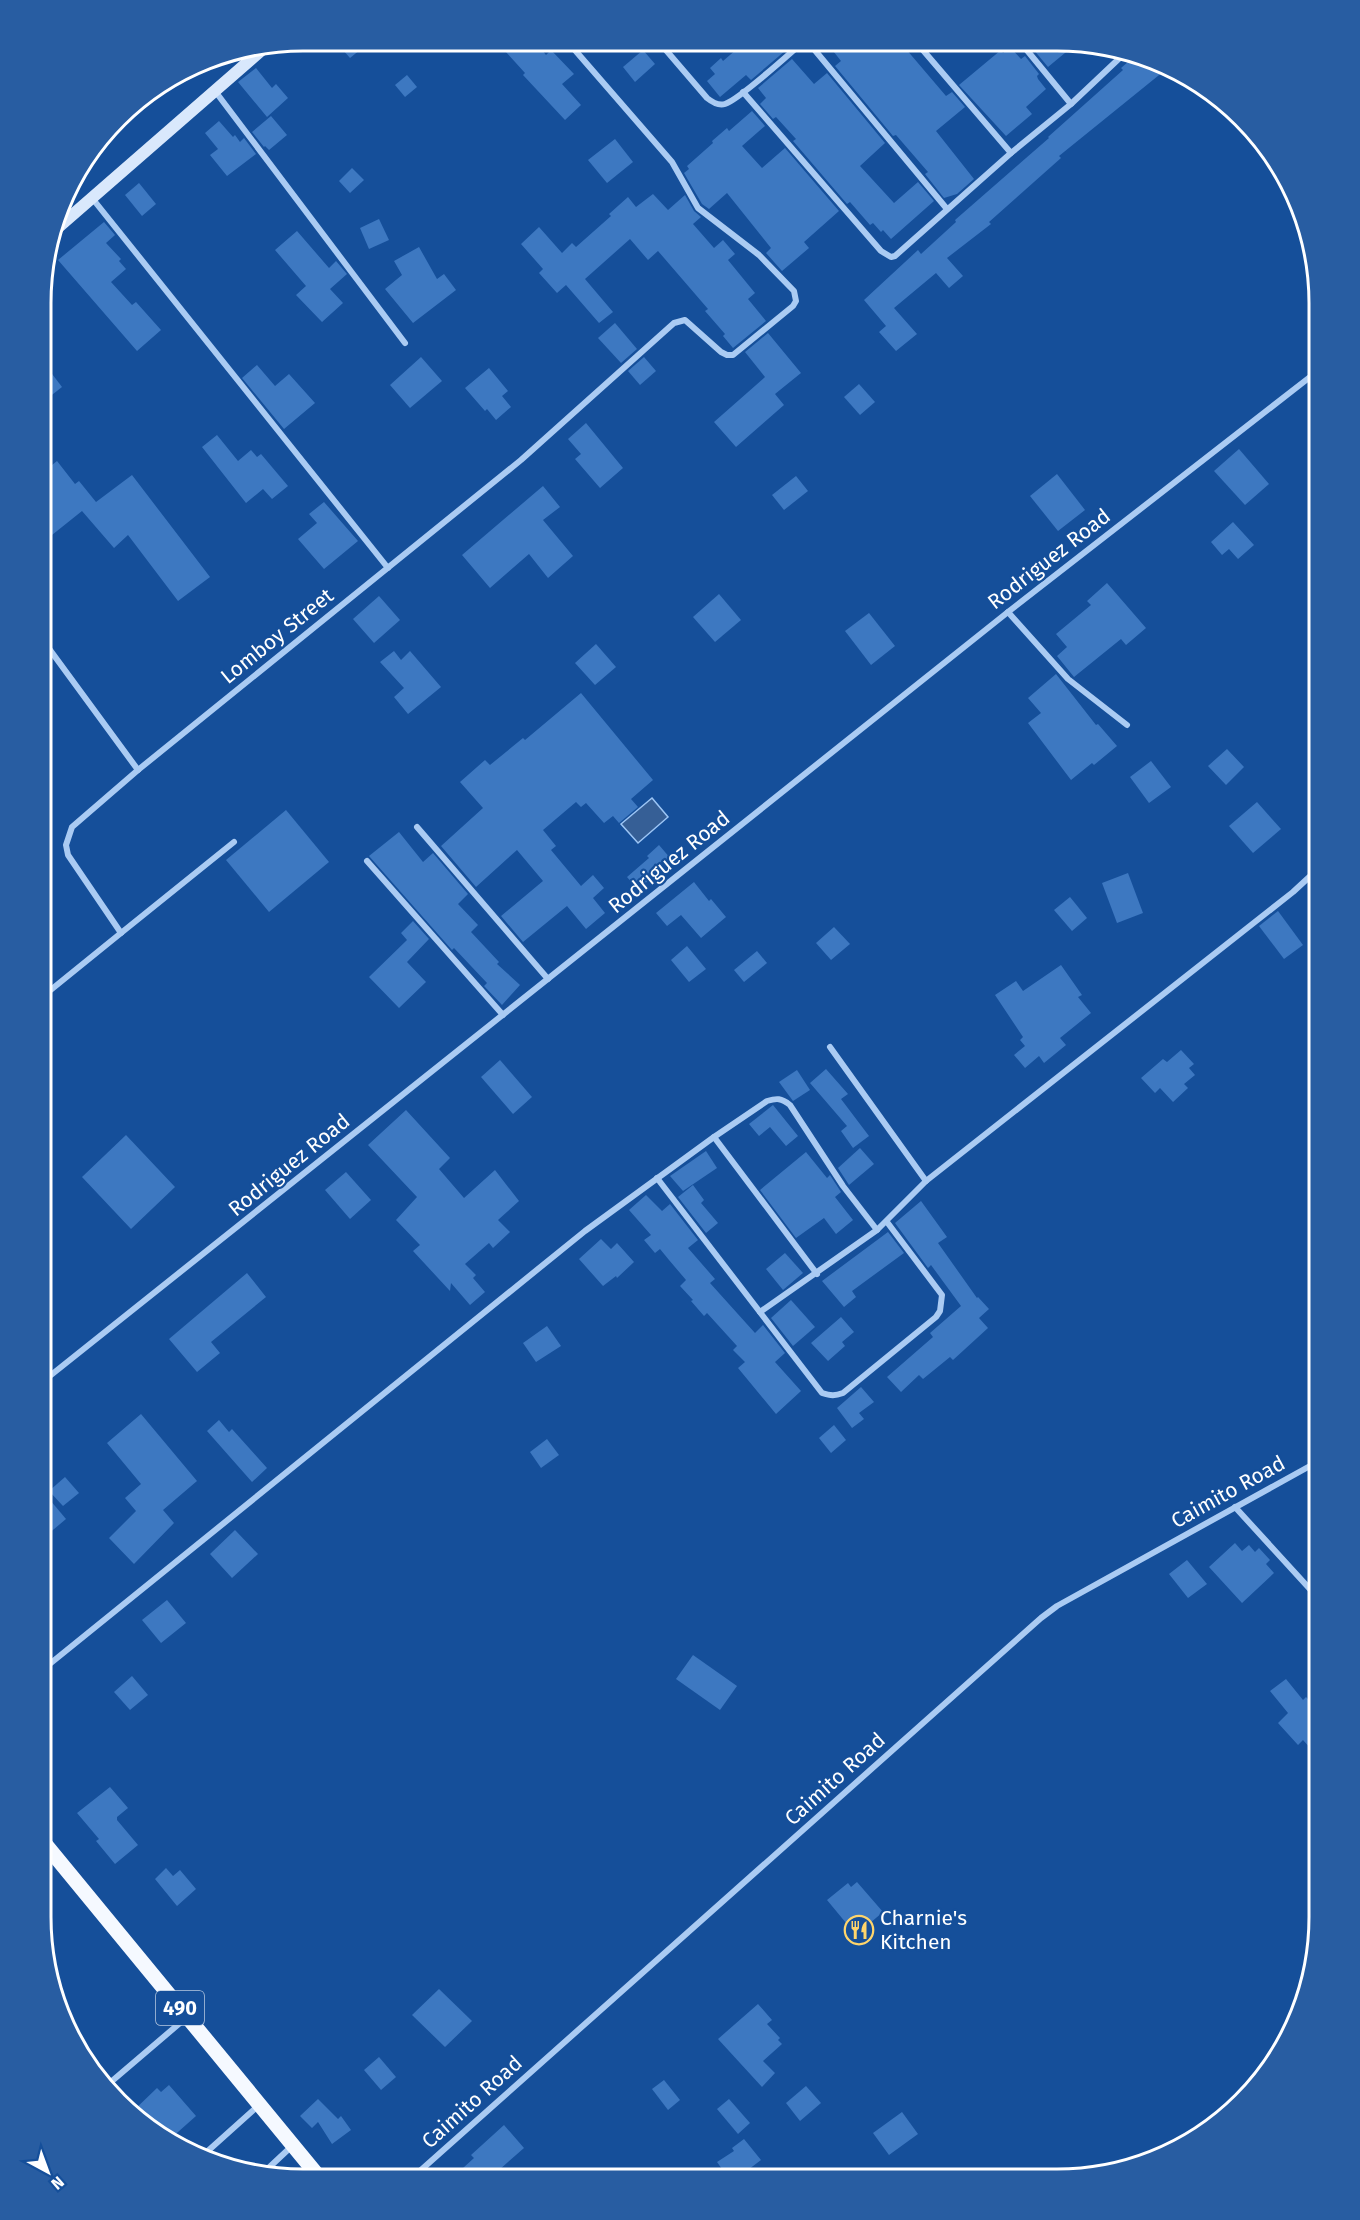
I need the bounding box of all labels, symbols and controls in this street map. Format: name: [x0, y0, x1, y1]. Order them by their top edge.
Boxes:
street label: Rodriguez Road: [982, 503, 1116, 615]
street label: Lomboy Street: [215, 582, 339, 689]
street label: Rodriguez Road: [603, 805, 735, 919]
street label: Rodriguez Road: [223, 1108, 355, 1222]
street label: Caimito Road: [1166, 1450, 1290, 1534]
street label: Caimito Road: [779, 1727, 891, 1831]
place label: Charnie's Kitchen: [880, 1905, 967, 1955]
restaurant icon: Charnie's Kitchen: [843, 1914, 875, 1946]
road number: 490: [156, 1991, 204, 2025]
street label: Caimito Road: [416, 2050, 528, 2154]
north arrow: [18, 2142, 78, 2202]
text: N: [47, 2172, 68, 2194]

